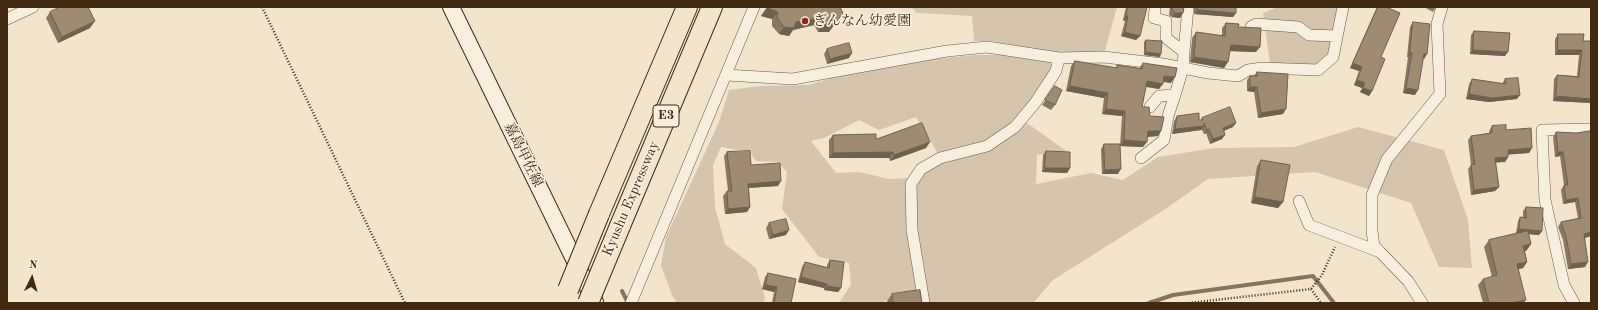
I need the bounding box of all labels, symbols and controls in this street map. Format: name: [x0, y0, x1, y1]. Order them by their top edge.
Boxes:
place label: ぎんなん幼愛園: [813, 13, 911, 29]
marker: ぎんなん幼愛園: [800, 16, 810, 26]
road number: E3: [653, 105, 679, 127]
street label: 嘉島甲佐線: [500, 120, 546, 190]
street label: Kyushu Expressway: [599, 139, 663, 259]
north arrow: [12, 258, 52, 298]
text: N: [28, 260, 38, 271]

